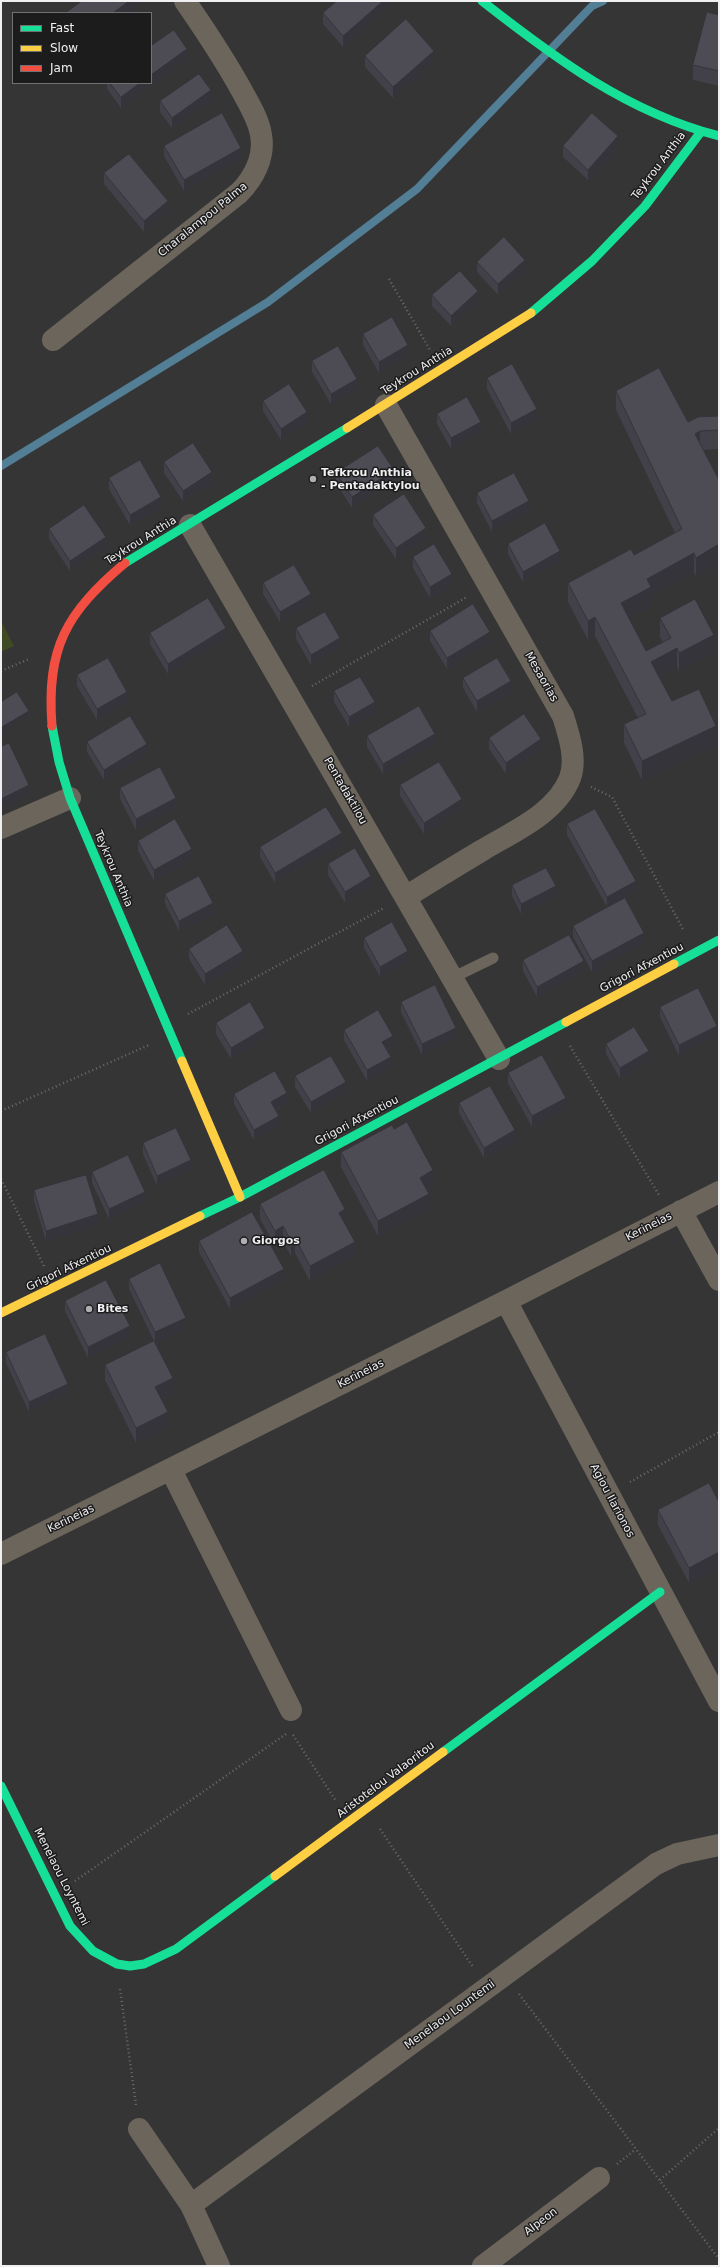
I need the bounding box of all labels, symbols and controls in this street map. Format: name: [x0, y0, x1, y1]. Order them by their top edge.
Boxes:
legend: [12, 12, 152, 84]
text: Fast: [50, 21, 74, 35]
text: Slow: [50, 41, 78, 55]
text: Jam: [50, 61, 73, 75]
street label: Teykrou Anthia: [629, 129, 689, 203]
street label: Charalampou Palma: [156, 180, 250, 260]
street label: Teykrou Anthia: [379, 344, 455, 398]
place label: Tefkrou Anthia - Pentadaktylou: [321, 466, 420, 492]
marker: Tefkrou Anthia - Pentadaktylou: [308, 474, 318, 484]
street label: Teykrou Anthia: [103, 514, 179, 568]
street label: Mesaorias: [521, 650, 561, 704]
street label: Pentadaktilou: [320, 755, 370, 827]
street label: Teykrou Anthia: [91, 829, 135, 909]
street label: Grigori Afxentiou: [598, 940, 686, 996]
street label: Grigori Afxentiou: [313, 1093, 401, 1149]
street label: Kerineias: [624, 1210, 674, 1244]
place label: Giorgos: [252, 1234, 300, 1248]
marker: Giorgos: [239, 1236, 249, 1246]
street label: Grigori Afxentiou: [24, 1242, 114, 1294]
place label: Bites: [97, 1302, 128, 1316]
marker: Bites: [84, 1304, 94, 1314]
street label: Kerineias: [336, 1357, 386, 1391]
street label: Agiou Ilarionos: [587, 1462, 637, 1540]
street label: Kerineias: [46, 1502, 96, 1536]
street label: Aristotelou Valaoritou: [335, 1739, 437, 1821]
street label: Menelaou Loyntemi: [31, 1826, 91, 1928]
street label: Menelaou Lountemi: [402, 1978, 498, 2052]
street label: Alpeon: [522, 2205, 560, 2239]

